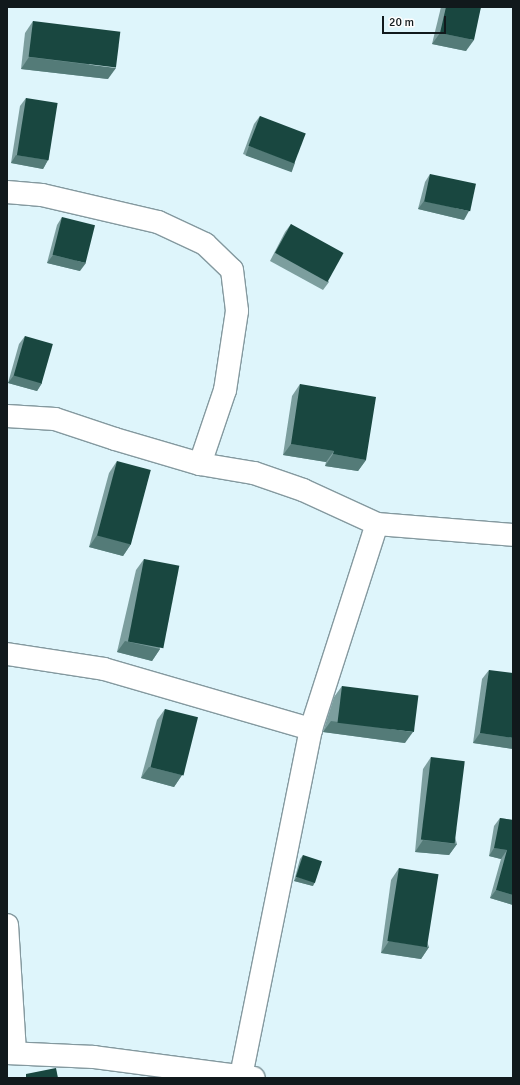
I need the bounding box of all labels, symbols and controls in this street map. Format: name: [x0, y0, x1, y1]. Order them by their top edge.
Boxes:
scale bar: [384, 8, 448, 34]
text: 20 m: [389, 15, 414, 30]

